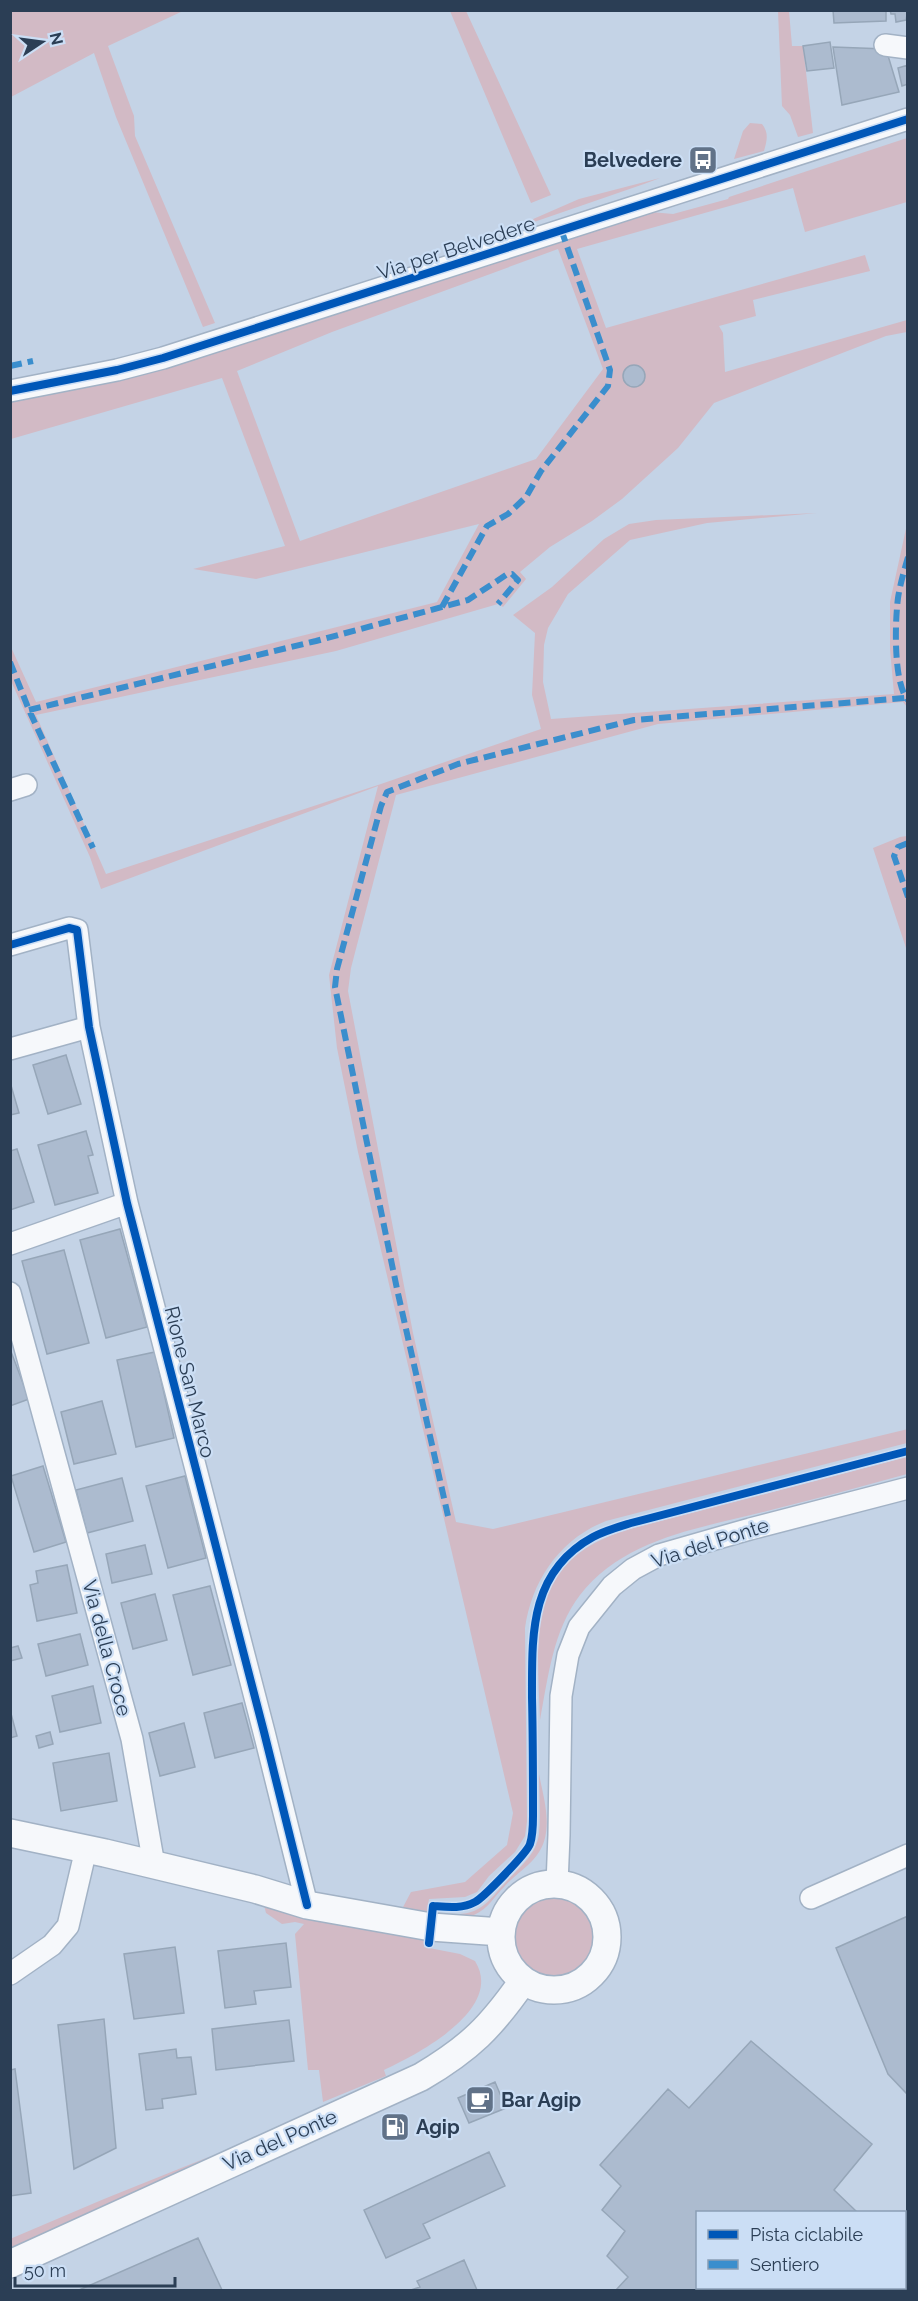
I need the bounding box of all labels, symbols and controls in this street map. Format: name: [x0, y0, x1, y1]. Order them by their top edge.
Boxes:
north arrow: [12, 12, 72, 72]
text: N: [45, 31, 67, 47]
bus stop icon: Belvedere: [687, 144, 719, 176]
place label: Belvedere: [584, 148, 682, 172]
street label: Via per Belvedere: [374, 211, 538, 285]
street label: Rione San Marco: [160, 1304, 220, 1460]
street label: Via del Ponte: [648, 1513, 772, 1573]
street label: Via della Croce: [77, 1577, 137, 1719]
cafe icon: Bar Agip: [464, 2084, 496, 2116]
place label: Bar Agip: [501, 2088, 581, 2112]
street label: Via del Ponte: [219, 2104, 341, 2176]
fuel station icon: Agip: [379, 2111, 411, 2143]
place label: Agip: [416, 2115, 460, 2139]
legend: [696, 2211, 906, 2289]
text: Pista ciclabile: [750, 2224, 864, 2245]
scale bar: [15, 2250, 176, 2288]
text: Sentiero: [750, 2254, 819, 2275]
text: 50 m: [24, 2260, 66, 2281]

